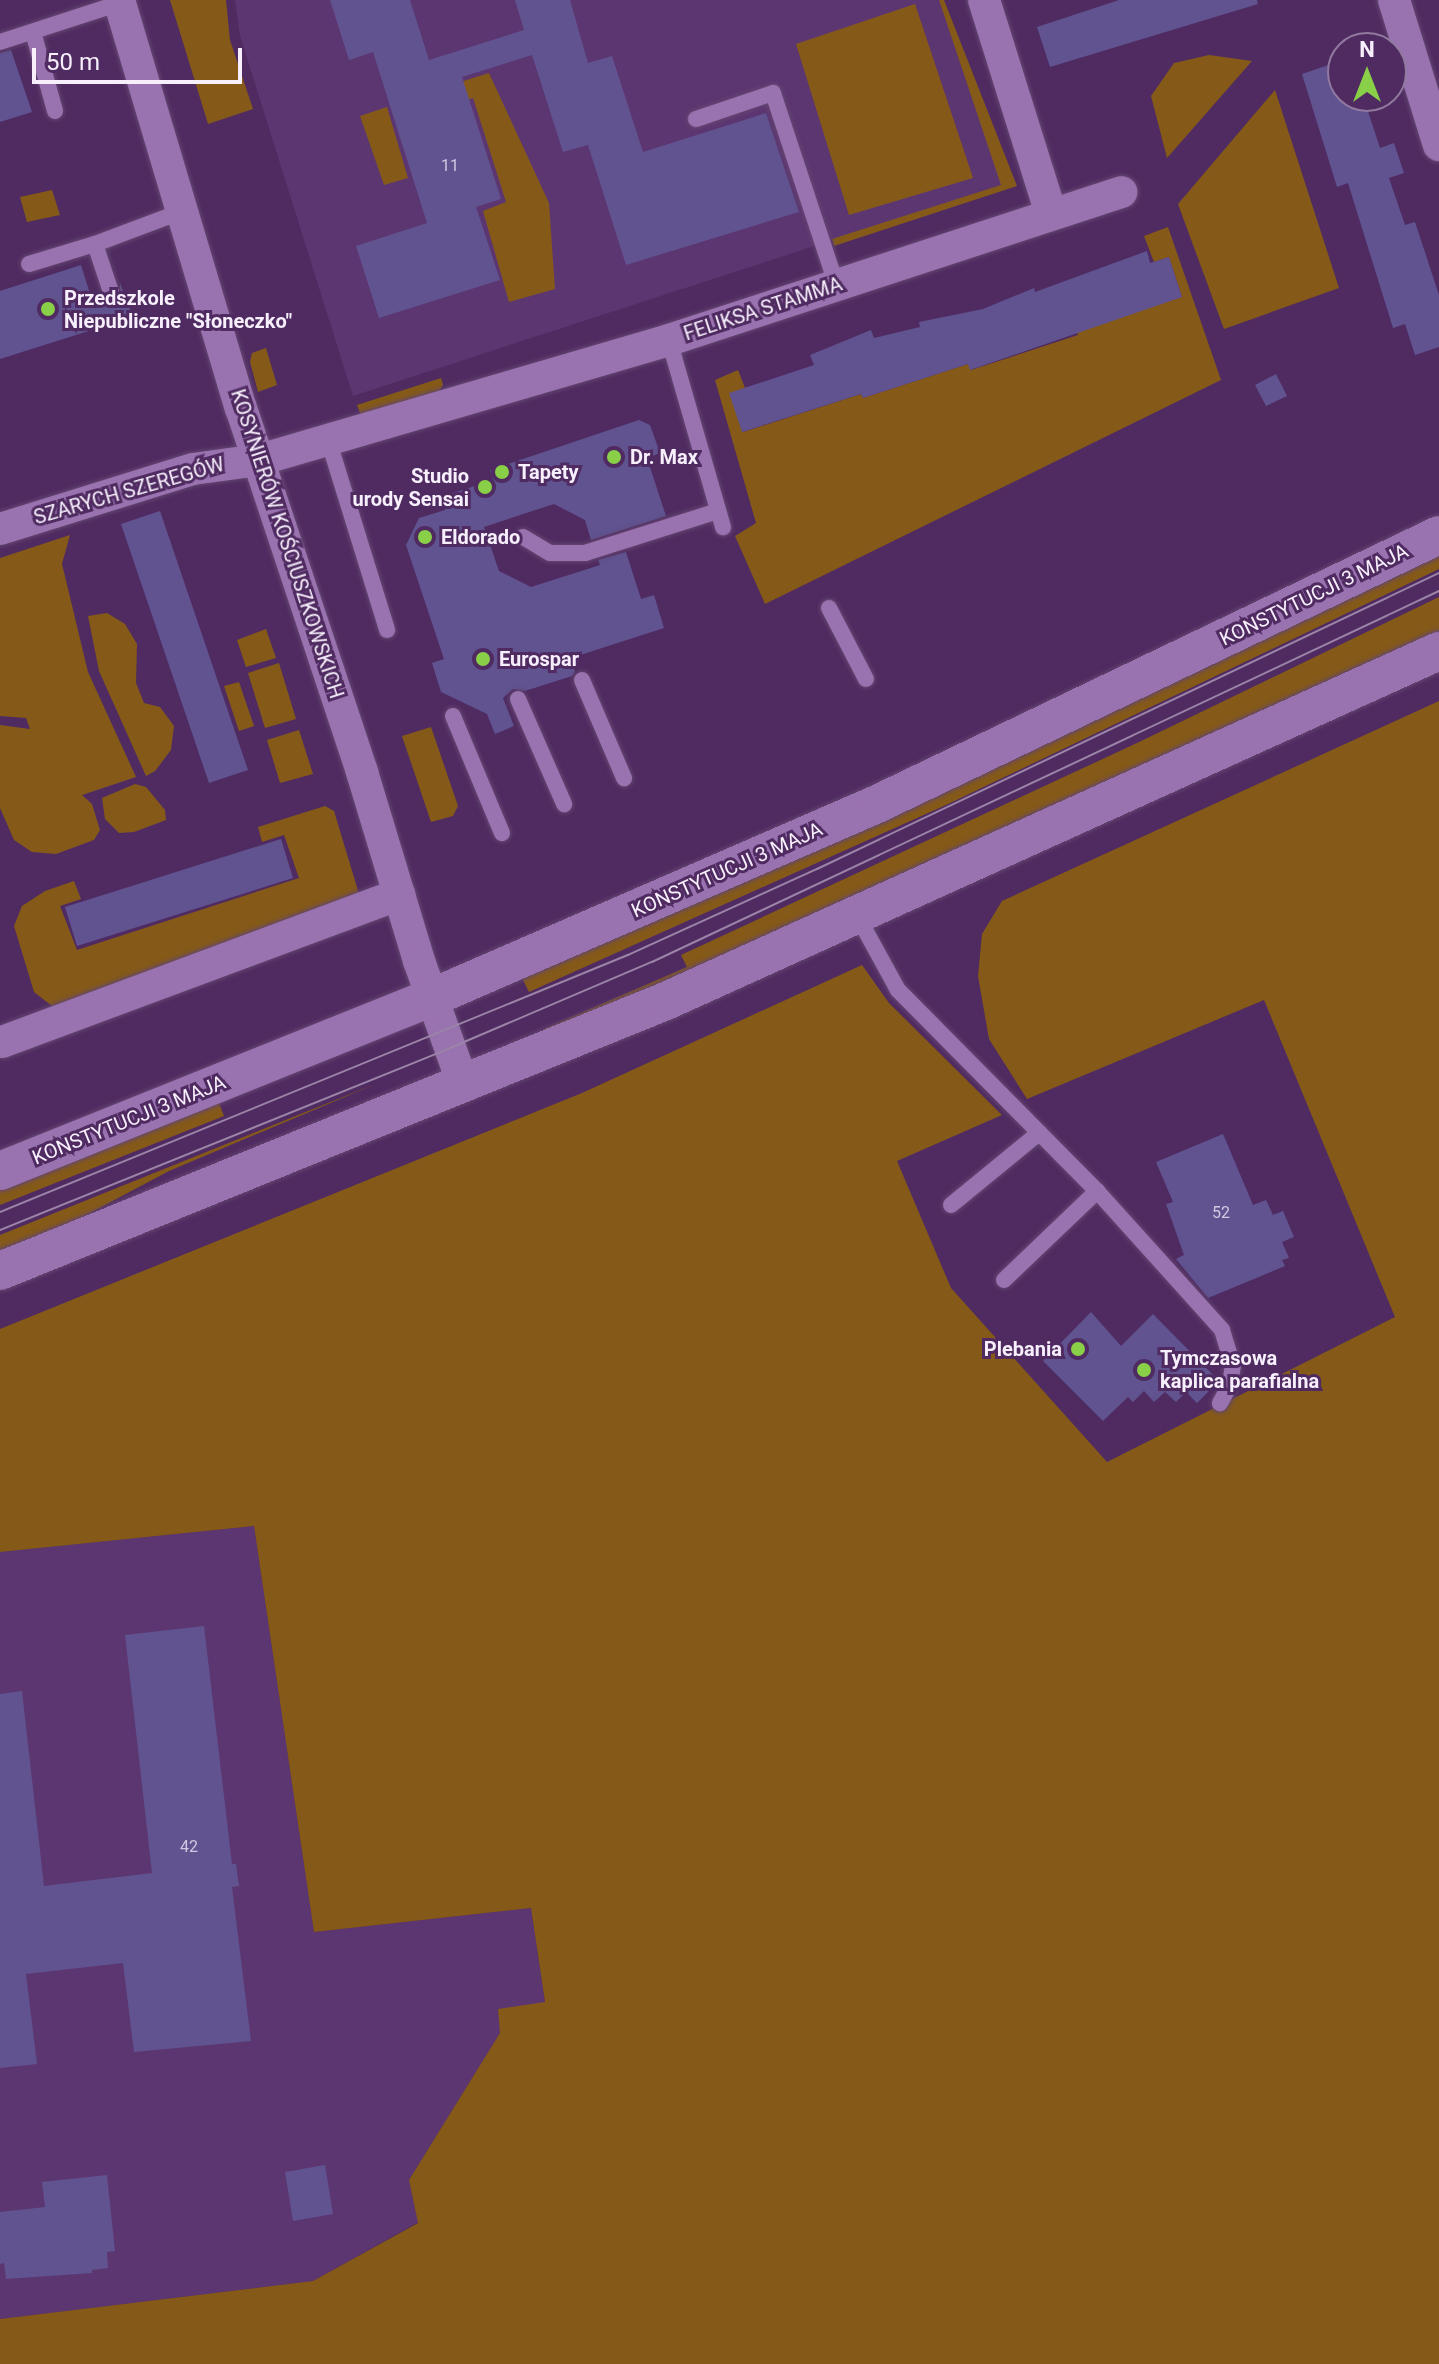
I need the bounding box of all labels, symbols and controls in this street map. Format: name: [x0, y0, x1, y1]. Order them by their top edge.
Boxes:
scale bar: [36, 32, 246, 82]
north arrow: [1327, 32, 1407, 112]
text: N: [1359, 37, 1375, 62]
text: 50 m: [46, 48, 100, 76]
house number: 11: [441, 156, 459, 176]
street label: FELIKSA STAMMA: [681, 272, 845, 346]
place label: Przedszkole Niepubliczne "Słoneczko": [64, 286, 292, 333]
marker: Przedszkole Niepubliczne "Słoneczko": [39, 300, 57, 318]
street label: KOSYNIERÓW KOŚCIUSZKOWSKICH: [226, 386, 348, 702]
place label: Dr. Max: [630, 445, 698, 469]
marker: Dr. Max: [605, 448, 623, 466]
street label: SZARYCH SZEREGÓW: [31, 452, 227, 530]
place label: Tapety: [518, 460, 579, 484]
marker: Tapety: [493, 463, 511, 481]
place label: Studio urody Sensai: [353, 464, 469, 511]
marker: Studio urody Sensai: [476, 478, 494, 496]
place label: Eldorado: [441, 525, 520, 549]
marker: Eldorado: [416, 528, 434, 546]
street label: KONSTYTUCJI 3 MAJA: [1216, 539, 1412, 651]
place label: Eurospar: [499, 647, 579, 671]
marker: Eurospar: [474, 650, 492, 668]
street label: KONSTYTUCJI 3 MAJA: [628, 817, 826, 923]
street label: KONSTYTUCJI 3 MAJA: [29, 1070, 229, 1170]
house number: 52: [1212, 1203, 1230, 1223]
place label: Plebania: [984, 1337, 1062, 1361]
marker: Plebania: [1069, 1340, 1087, 1358]
place label: Tymczasowa kaplica parafialna: [1160, 1346, 1319, 1393]
marker: Tymczasowa kaplica parafialna: [1135, 1361, 1153, 1379]
house number: 42: [180, 1837, 198, 1857]

